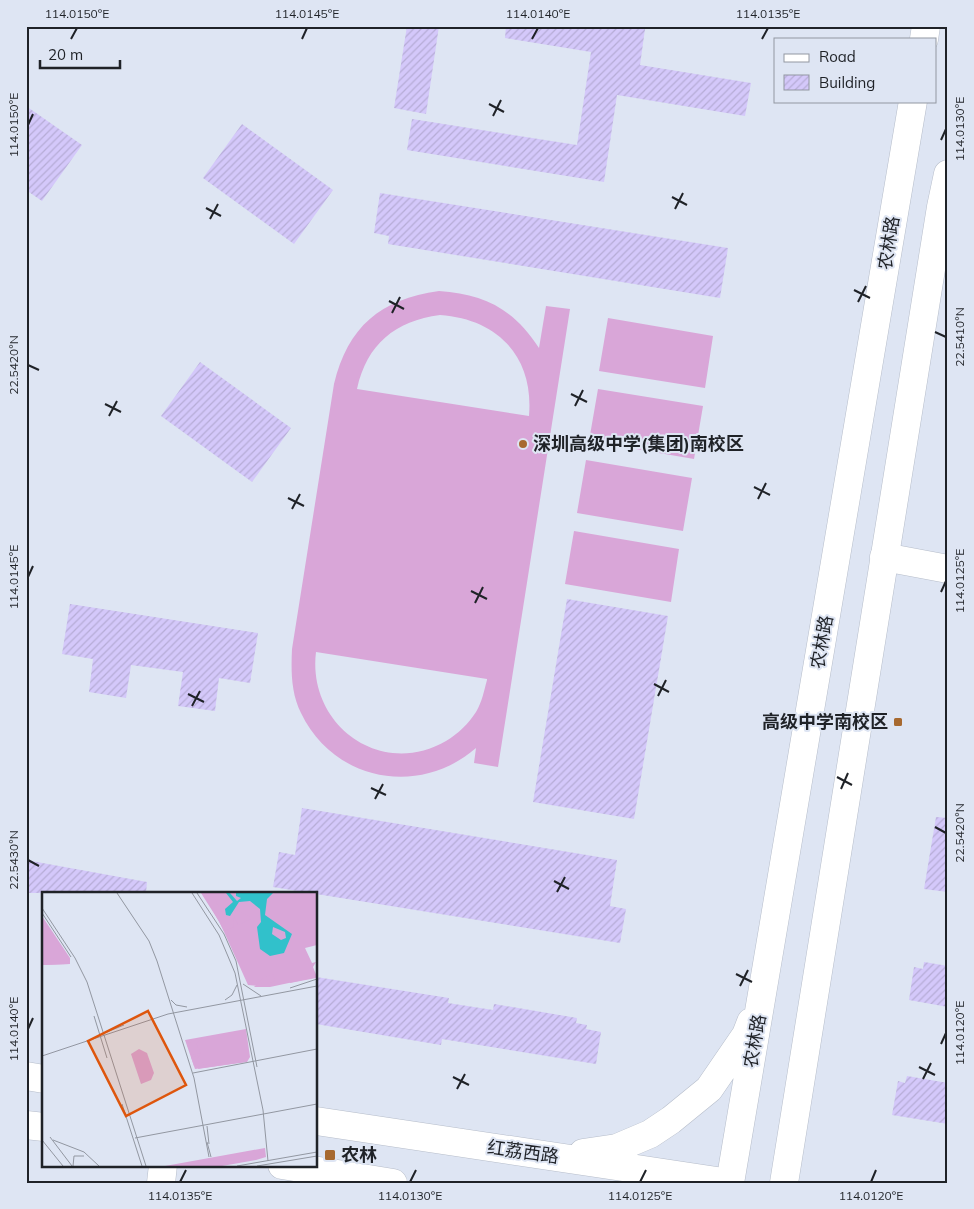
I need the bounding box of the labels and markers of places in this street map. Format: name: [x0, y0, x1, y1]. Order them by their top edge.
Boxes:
place label: 深圳高级中学(集团)南校区: [533, 432, 744, 455]
marker: 深圳高级中学(集团)南校区: [517, 438, 529, 450]
place label: 高级中学南校区: [762, 710, 888, 733]
marker: 高级中学南校区: [892, 716, 904, 728]
place label: 农林: [341, 1143, 377, 1166]
marker: 农林: [323, 1148, 337, 1162]

